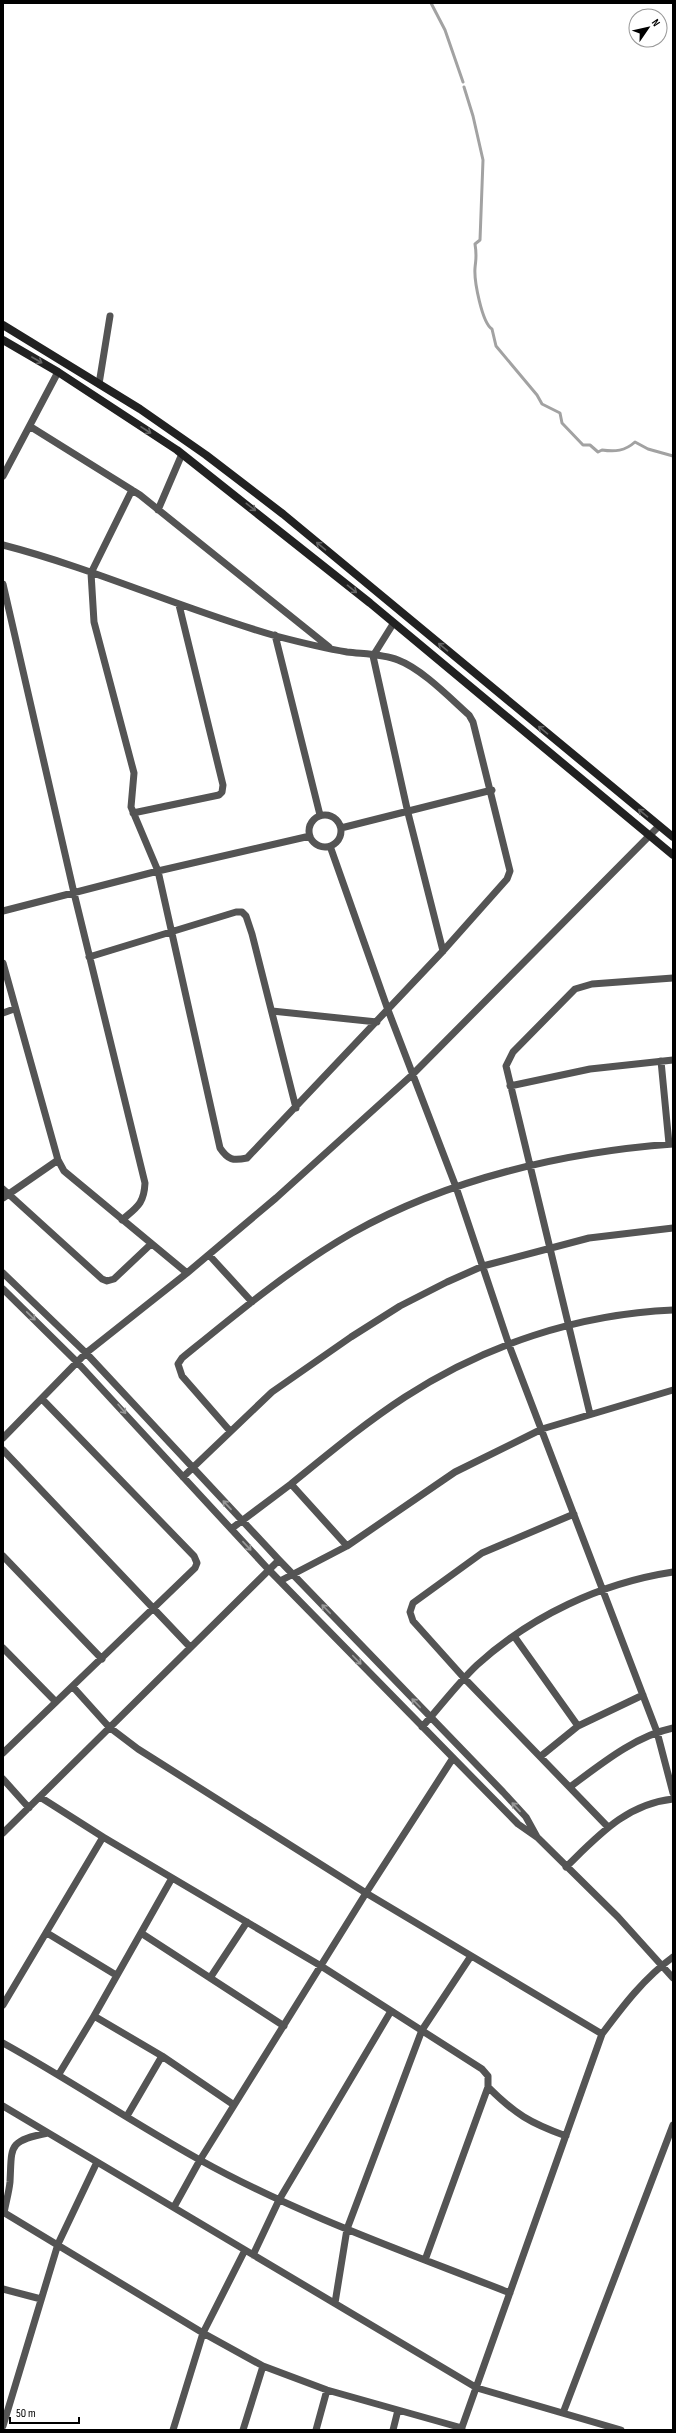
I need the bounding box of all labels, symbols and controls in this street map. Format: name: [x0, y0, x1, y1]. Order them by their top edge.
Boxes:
north arrow: [628, 8, 668, 48]
text: N: [649, 17, 663, 29]
one-way arrow: [31, 356, 43, 364]
one-way arrow: [140, 426, 151, 434]
one-way arrow: [245, 503, 256, 511]
one-way arrow: [316, 541, 326, 550]
one-way arrow: [346, 584, 357, 593]
one-way arrow: [437, 642, 448, 651]
one-way arrow: [537, 725, 548, 734]
one-way arrow: [637, 808, 648, 817]
one-way arrow: [26, 1311, 36, 1321]
one-way arrow: [117, 1404, 126, 1415]
one-way arrow: [223, 1500, 232, 1510]
one-way arrow: [243, 1541, 252, 1551]
one-way arrow: [322, 1604, 331, 1614]
one-way arrow: [352, 1655, 362, 1665]
one-way arrow: [412, 1698, 421, 1708]
one-way arrow: [512, 1801, 521, 1812]
scale bar: [10, 2399, 79, 2425]
text: 50 m: [16, 2406, 36, 2421]

